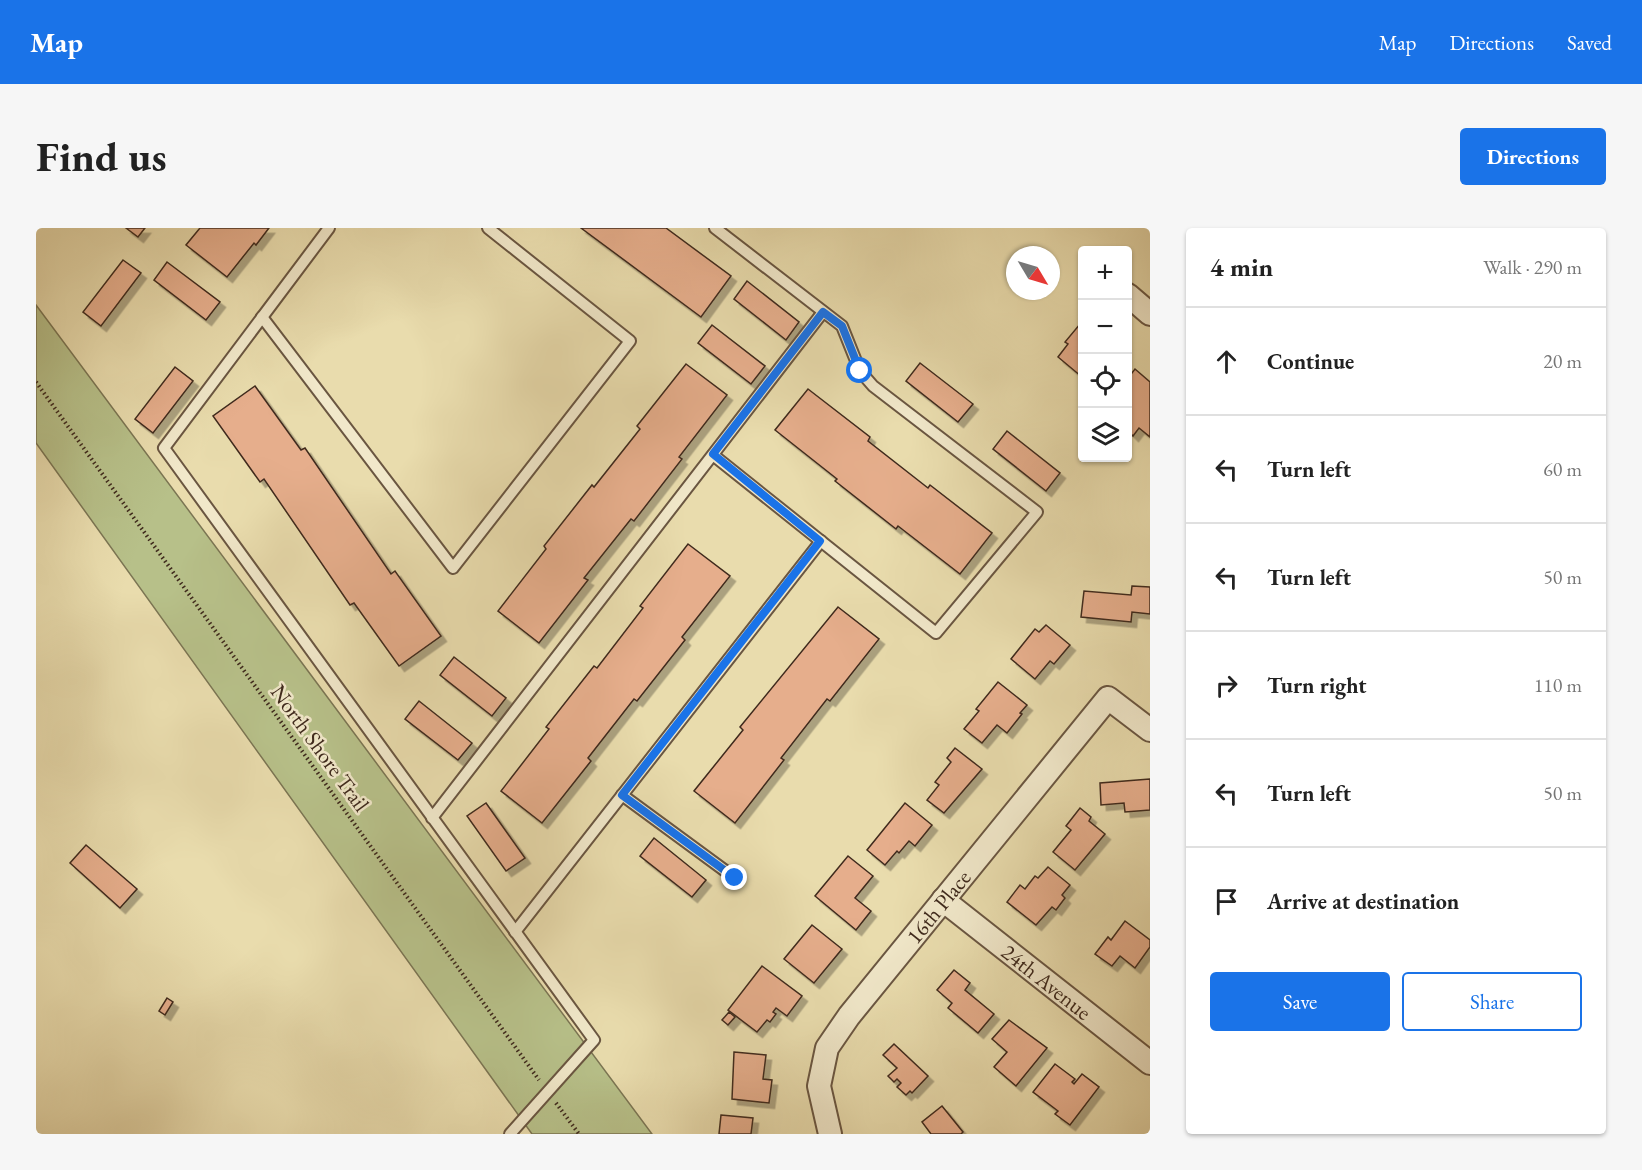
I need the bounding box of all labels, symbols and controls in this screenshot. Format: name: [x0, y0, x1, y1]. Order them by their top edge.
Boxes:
text: Map: [30, 24, 83, 60]
text: Map: [1379, 29, 1416, 56]
text: Directions: [1449, 29, 1534, 56]
text: Saved: [1567, 29, 1612, 56]
button: Directions: [1460, 128, 1606, 185]
text: Find us: [36, 129, 167, 184]
north arrow: [1006, 246, 1060, 300]
map controls: [1078, 246, 1132, 462]
button: +: [1078, 246, 1132, 300]
text: 4 min: [1210, 250, 1273, 284]
text: Walk · 290 m: [1483, 254, 1582, 280]
button: −: [1078, 300, 1132, 354]
icon: ahead: [1210, 345, 1243, 378]
text: Continue: [1267, 347, 1354, 376]
text: 20 m: [1543, 348, 1582, 374]
button: locate: [1078, 354, 1132, 408]
route start: [846, 357, 872, 383]
button: layers: [1078, 408, 1132, 462]
icon: left: [1210, 453, 1243, 486]
text: Turn left: [1267, 455, 1351, 484]
text: 60 m: [1543, 456, 1582, 482]
icon: left: [1210, 561, 1243, 594]
text: Turn left: [1267, 563, 1351, 592]
text: 50 m: [1543, 564, 1582, 590]
icon: right: [1210, 669, 1243, 702]
text: Turn right: [1267, 671, 1366, 700]
text: 110 m: [1534, 672, 1582, 698]
street label: North Shore Trail: [264, 679, 376, 817]
icon: left: [1210, 777, 1243, 810]
text: Turn left: [1267, 779, 1351, 808]
text: 50 m: [1543, 780, 1582, 806]
street label: 16th Place: [899, 863, 977, 950]
route end: [721, 864, 747, 890]
icon: arrive: [1210, 885, 1243, 918]
text: Arrive at destination: [1267, 887, 1459, 916]
street label: 24th Avenue: [996, 937, 1098, 1026]
button: Save: [1210, 972, 1390, 1031]
button: Share: [1402, 972, 1582, 1031]

